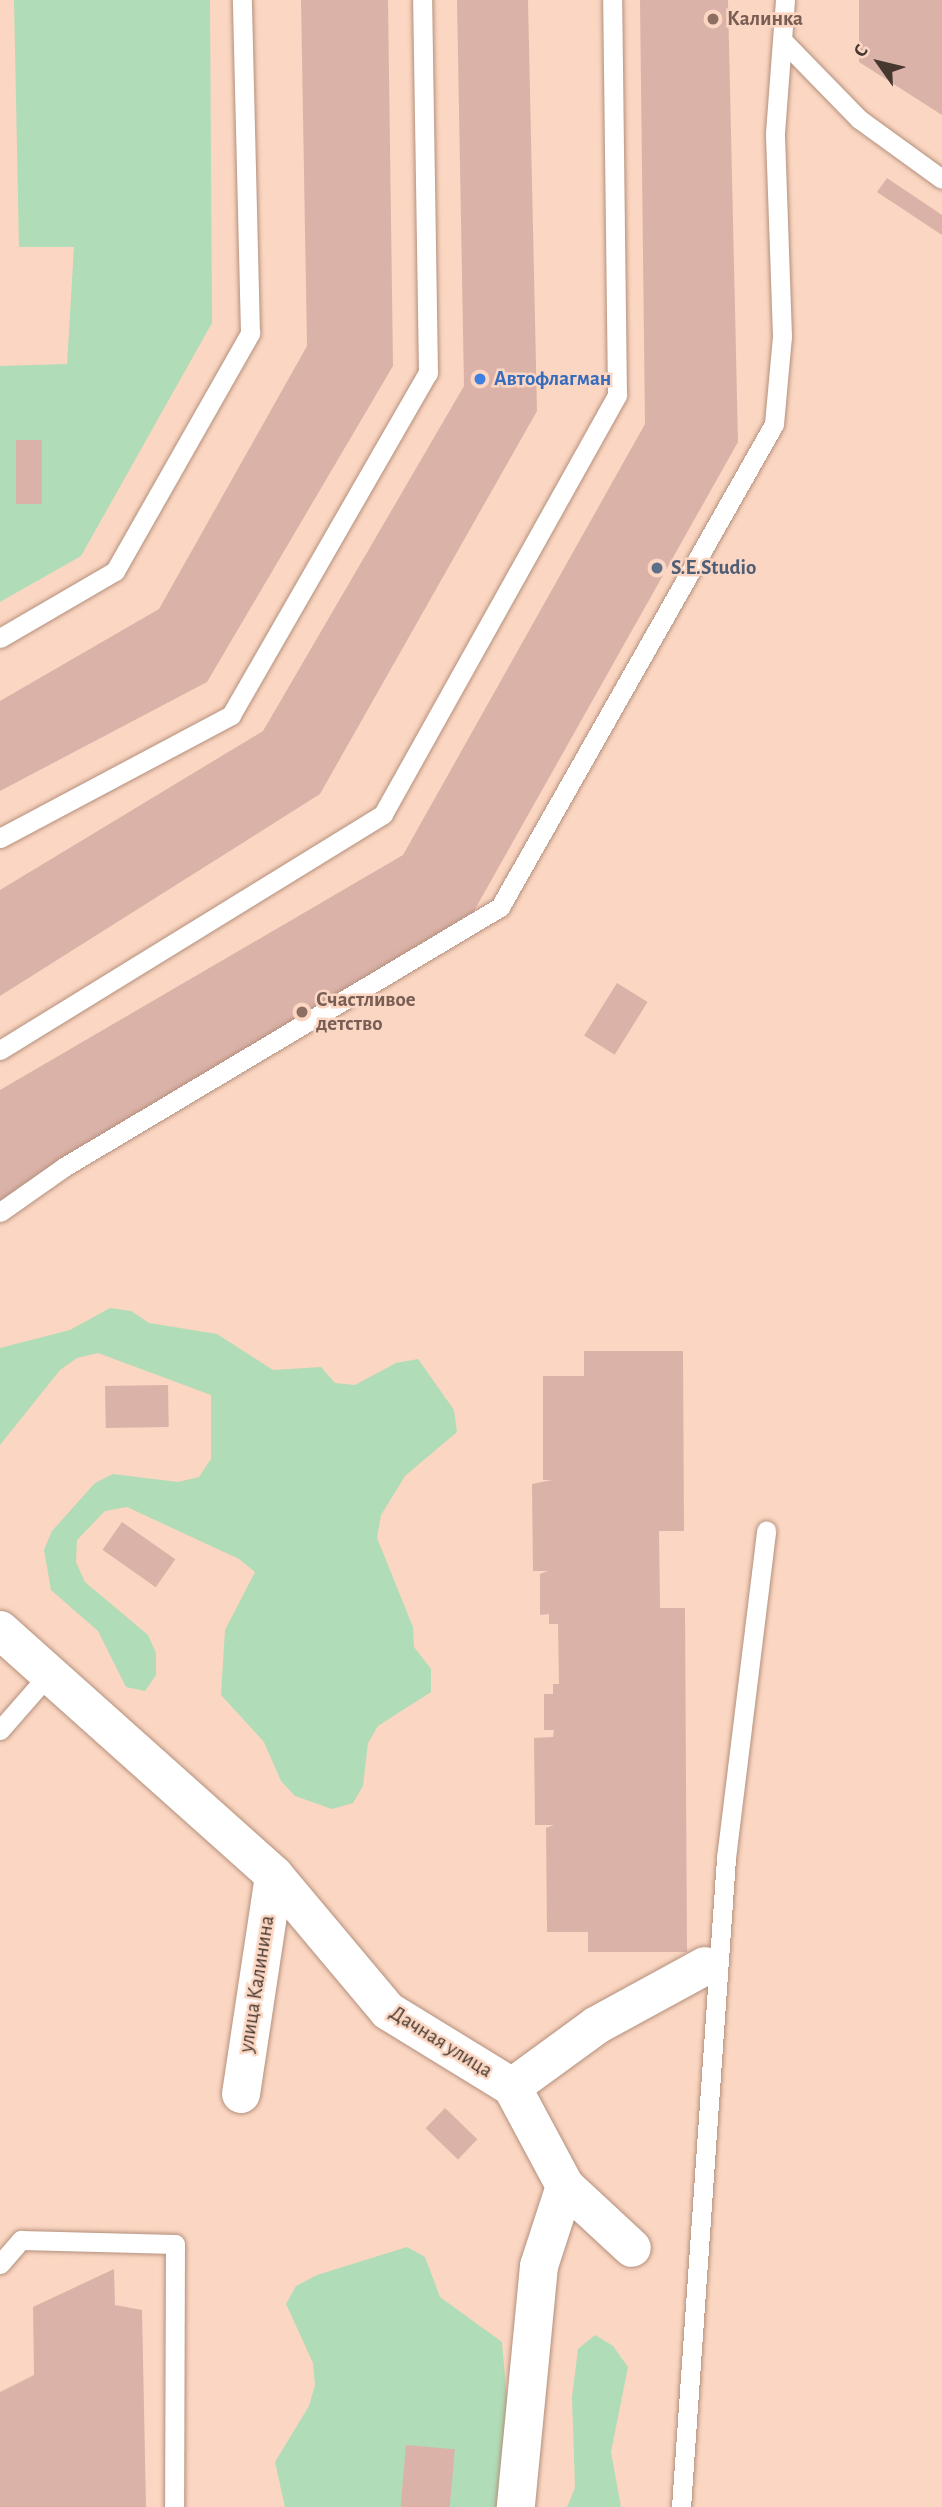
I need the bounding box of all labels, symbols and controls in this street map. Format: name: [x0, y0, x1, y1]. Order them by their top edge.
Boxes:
place label: Калинка: [727, 6, 803, 32]
marker: Калинка: [705, 11, 721, 27]
north arrow: [844, 28, 914, 98]
text: С: [850, 41, 872, 61]
place label: Автофлагман: [494, 366, 611, 392]
marker: Автофлагман: [472, 371, 488, 387]
place label: S.E.Studio: [671, 555, 756, 581]
marker: S.E.Studio: [649, 560, 665, 576]
place label: Счастливое детство: [316, 987, 416, 1037]
marker: Счастливое детство: [294, 1004, 310, 1020]
street label: улица Калинина: [234, 1914, 280, 2054]
street label: Дачная улица: [385, 2000, 497, 2084]

